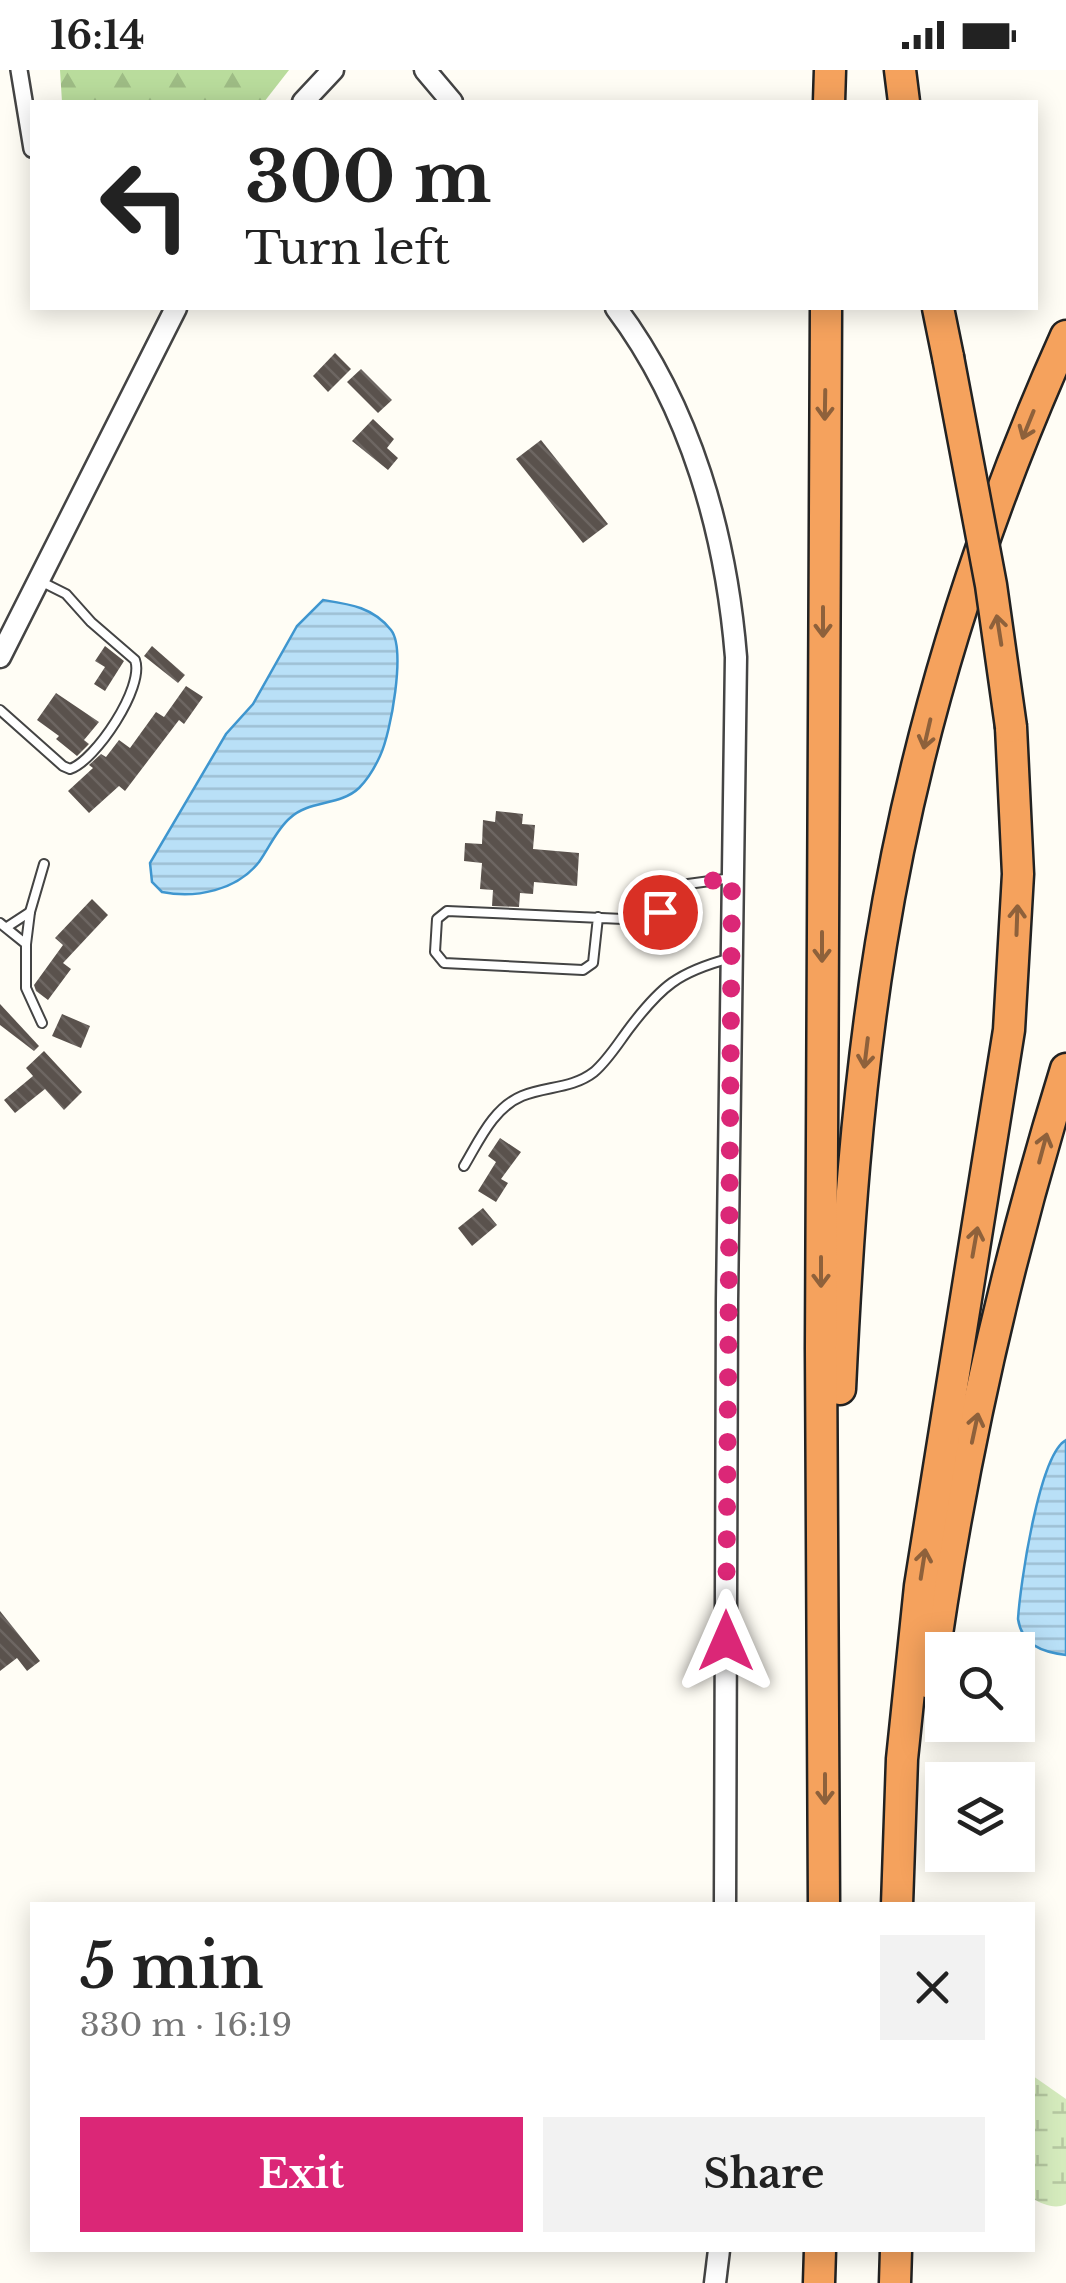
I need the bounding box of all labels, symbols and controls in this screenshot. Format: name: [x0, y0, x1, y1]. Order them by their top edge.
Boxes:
text: 16:14: [50, 12, 145, 59]
text: 300 m: [245, 134, 491, 221]
icon: left: [80, 140, 210, 270]
text: Turn left: [245, 220, 450, 276]
one-way arrow: [816, 388, 834, 420]
one-way arrow: [1017, 409, 1035, 440]
one-way arrow: [814, 604, 832, 637]
one-way arrow: [989, 614, 1007, 647]
one-way arrow: [917, 717, 935, 749]
pin: [618, 870, 703, 955]
icon: arrive: [633, 885, 688, 940]
one-way arrow: [1008, 905, 1027, 937]
one-way arrow: [812, 930, 832, 962]
one-way arrow: [856, 1036, 875, 1068]
one-way arrow: [1035, 1133, 1053, 1165]
one-way arrow: [966, 1227, 985, 1259]
one-way arrow: [812, 1254, 830, 1287]
one-way arrow: [967, 1413, 986, 1445]
one-way arrow: [915, 1548, 933, 1580]
position arrow: [674, 1589, 778, 1693]
map controls: [925, 1632, 1035, 1872]
button: search: [925, 1632, 1035, 1742]
button: layers: [925, 1762, 1035, 1872]
one-way arrow: [816, 1772, 834, 1805]
text: 5 min: [80, 1930, 263, 2004]
button: close: [880, 1935, 985, 2040]
text: 330 m · 16:19: [80, 2005, 292, 2045]
button: Exit: [80, 2117, 523, 2232]
button: Share: [543, 2117, 985, 2232]

